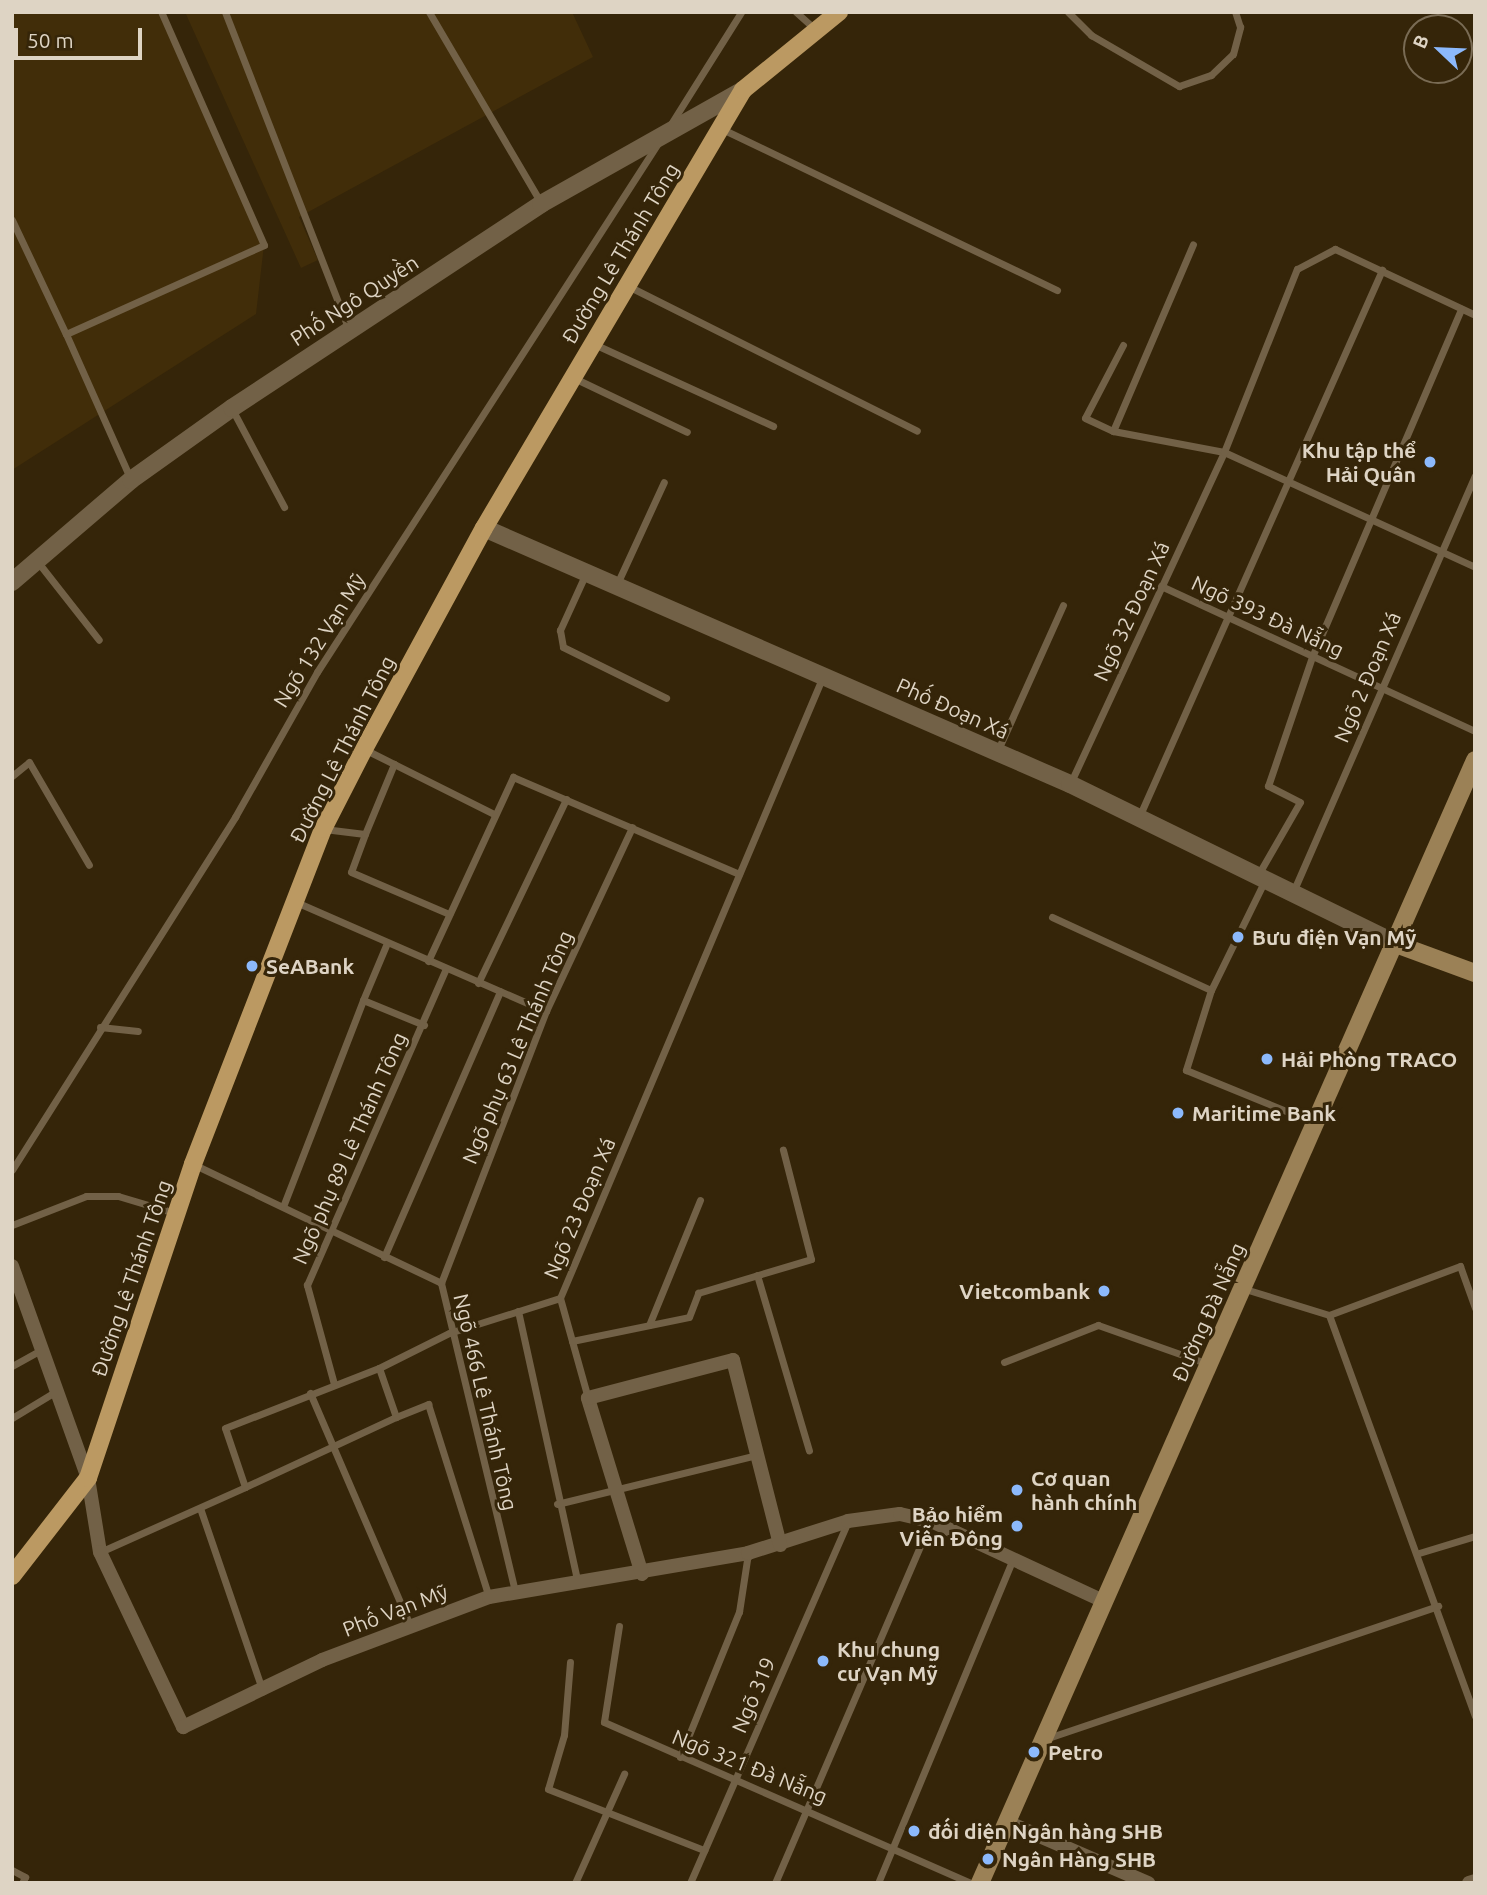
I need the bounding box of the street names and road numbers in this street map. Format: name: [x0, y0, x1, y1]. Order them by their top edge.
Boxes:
street label: Đường Lê Thánh Tông: [556, 158, 684, 348]
street label: Phố Ngô Quyền: [285, 249, 423, 351]
street label: Ngõ 32 Đoạn Xá: [1088, 537, 1174, 685]
street label: Ngõ 132 Vạn Mỹ: [268, 568, 370, 712]
street label: Ngõ 393 Đà Nẵng: [1188, 570, 1348, 662]
street label: Ngõ 2 Đoạn Xá: [1328, 608, 1406, 746]
street label: Đường Lê Thánh Tông: [284, 651, 400, 847]
street label: Phố Đoạn Xá: [893, 672, 1013, 744]
street label: Ngõ phụ 63 Lê Thánh Tông: [456, 927, 578, 1167]
street label: Ngõ phụ 89 Lê Thánh Tông: [286, 1028, 412, 1268]
street label: Ngõ 23 Đoạn Xá: [538, 1133, 620, 1283]
street label: Đường Lê Thánh Tông: [86, 1176, 176, 1380]
street label: Đường Đà Nẵng: [1166, 1239, 1250, 1385]
street label: Ngõ 466 Lê Thánh Tông: [449, 1291, 523, 1513]
street label: Phố Vạn Mỹ: [339, 1578, 451, 1642]
street label: Ngõ 319: [726, 1653, 780, 1737]
street label: Ngõ 321 Đà Nẵng: [669, 1723, 831, 1809]

